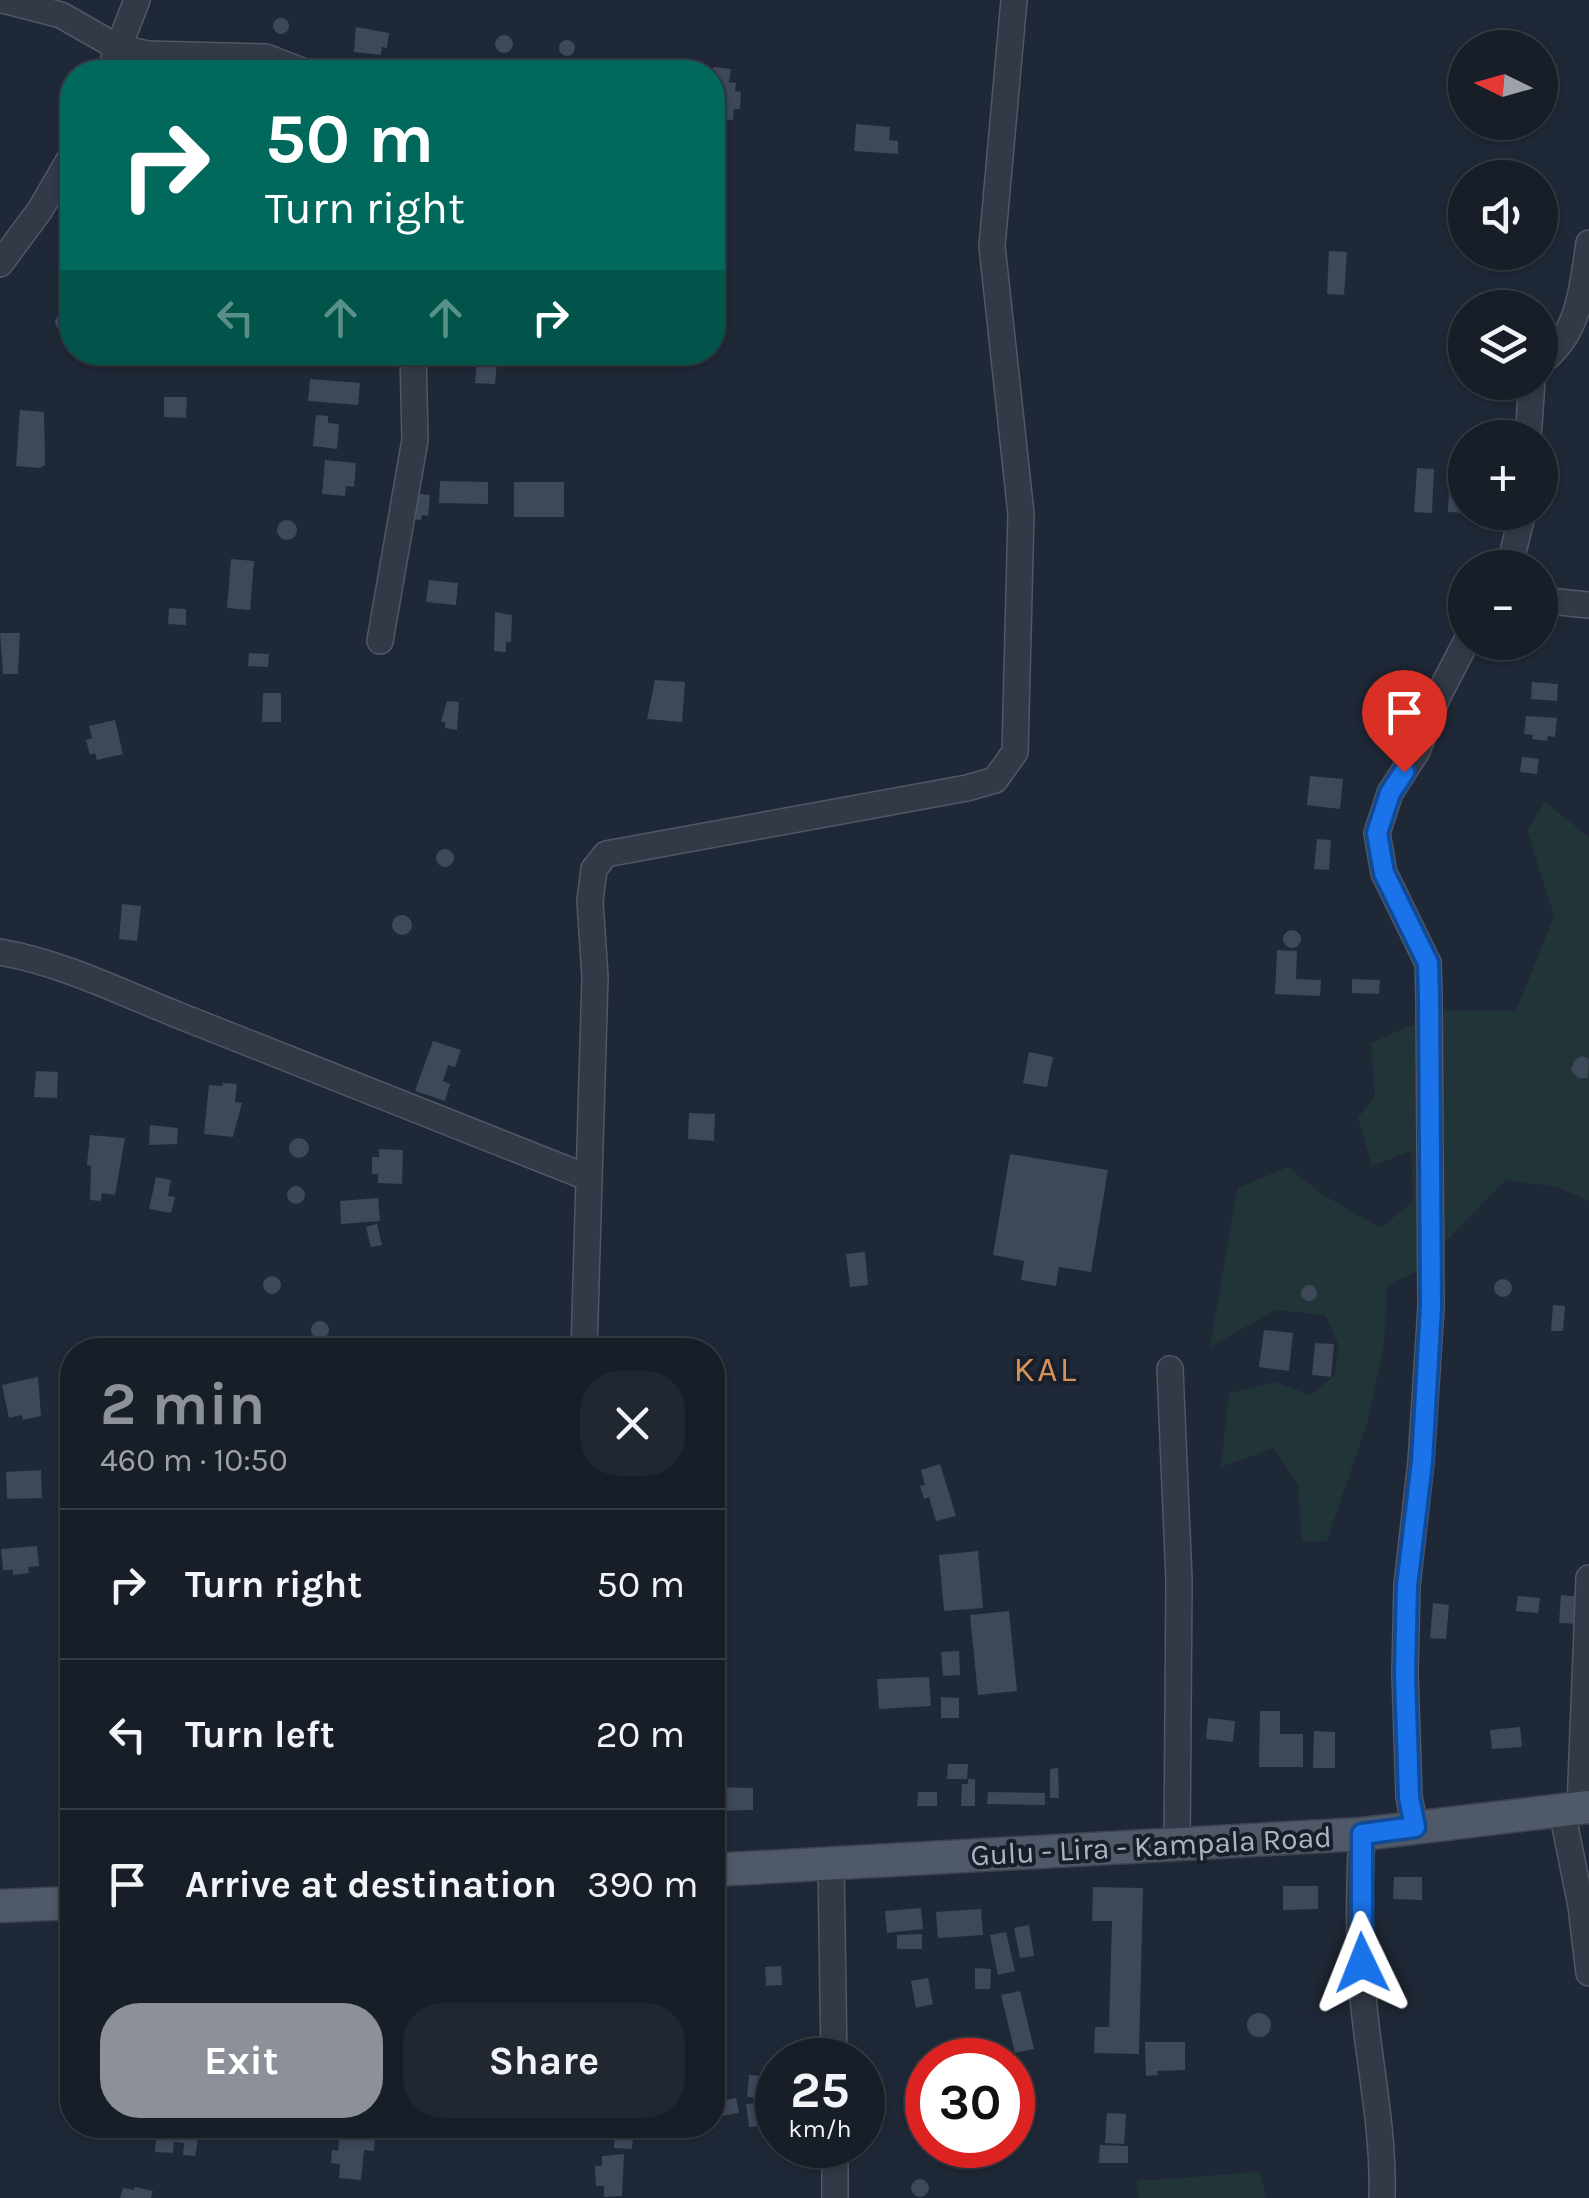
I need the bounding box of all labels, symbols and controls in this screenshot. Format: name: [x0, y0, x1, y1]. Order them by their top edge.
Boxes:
north arrow: [1448, 30, 1558, 140]
map controls: [1448, 30, 1558, 660]
text: 50 m: [265, 98, 434, 180]
icon: right: [100, 100, 230, 230]
button: sound: [1448, 160, 1558, 270]
text: Turn right: [265, 182, 465, 234]
icon: left: [208, 290, 263, 345]
icon: ahead: [313, 290, 368, 345]
icon: ahead: [418, 290, 473, 345]
icon: right: [523, 290, 578, 345]
button: layers: [1448, 290, 1558, 400]
button: +: [1448, 420, 1558, 530]
button: −: [1448, 550, 1558, 660]
pin: [1362, 670, 1447, 773]
icon: arrive: [1377, 685, 1432, 740]
district label: KAL: [1013, 1349, 1079, 1390]
text: 2 min: [100, 1369, 265, 1439]
button: close: [580, 1371, 685, 1476]
text: 460 m · 10:50: [100, 1442, 288, 1479]
icon: right: [100, 1557, 155, 1612]
text: Turn right: [185, 1562, 362, 1607]
text: 50 m: [596, 1562, 685, 1607]
icon: left: [100, 1707, 155, 1762]
text: Turn left: [185, 1712, 335, 1757]
text: 20 m: [596, 1712, 685, 1757]
street label: Gulu - Lira - Kampala Road: [969, 1819, 1333, 1873]
icon: arrive: [100, 1857, 155, 1912]
text: Arrive at destination: [185, 1862, 557, 1907]
text: 390 m: [587, 1862, 699, 1907]
position arrow: [1310, 1911, 1414, 2015]
button: Exit: [100, 2003, 383, 2118]
button: Share: [403, 2003, 685, 2118]
speed limit sign: 30: [905, 2038, 1035, 2168]
text: 25: [790, 2061, 850, 2120]
text: km/h: [788, 2114, 852, 2143]

